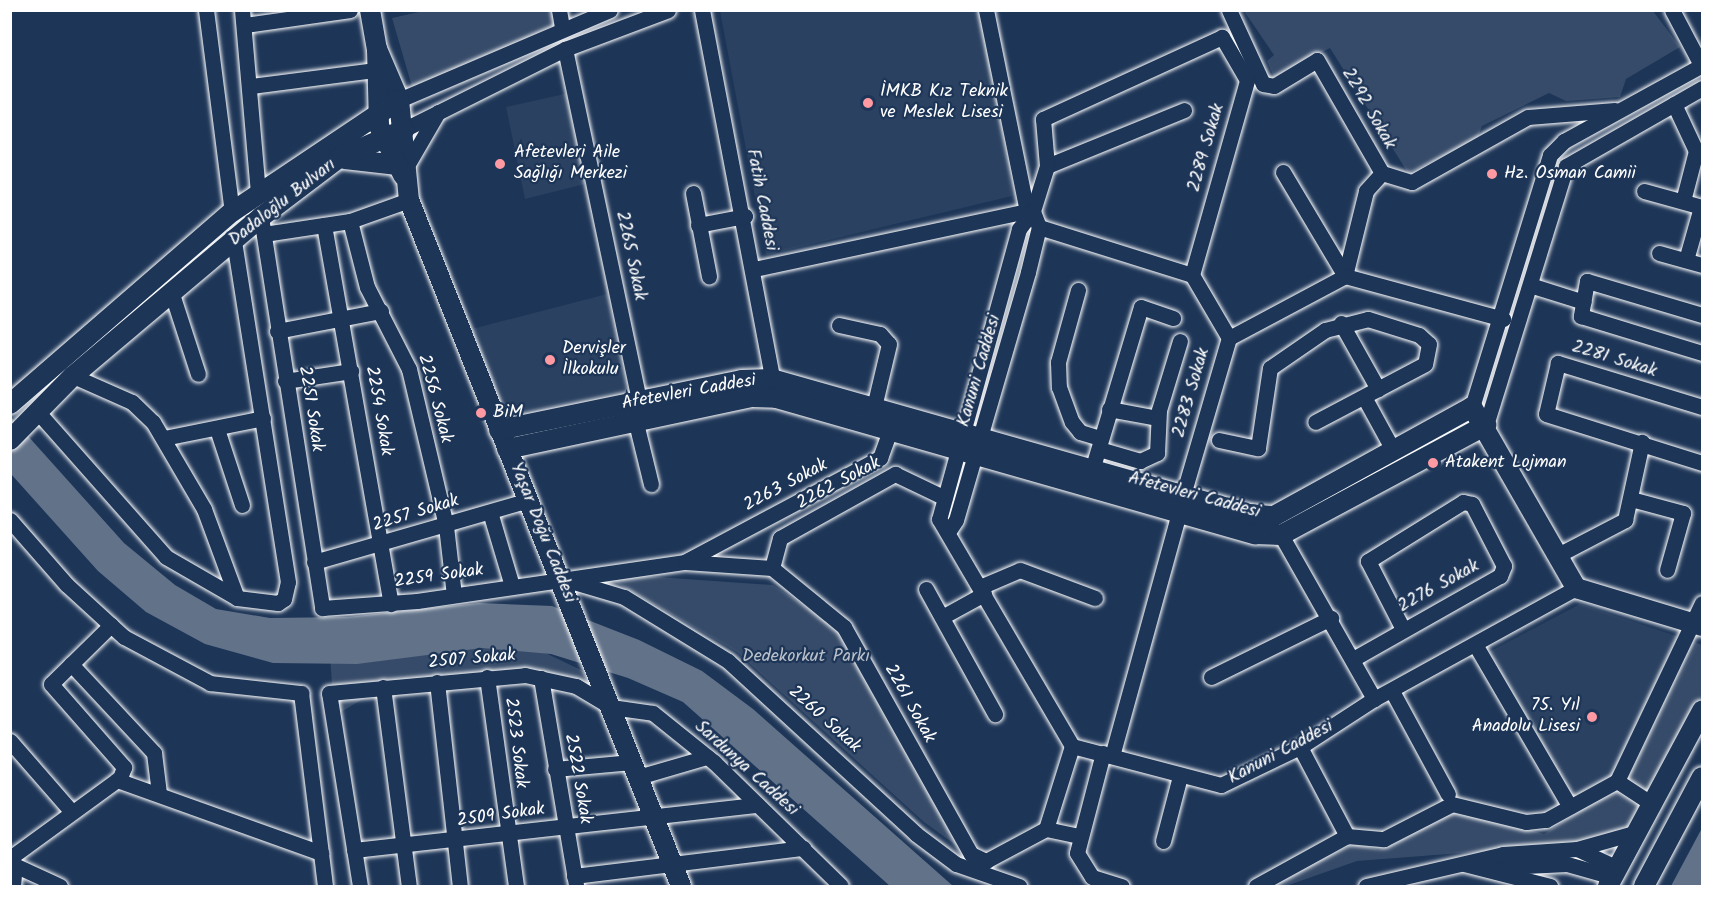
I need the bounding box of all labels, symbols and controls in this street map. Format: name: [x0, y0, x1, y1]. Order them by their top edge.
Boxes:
street label: 2292 Sokak: [1336, 64, 1400, 154]
place label: İMKB Kız Teknik ve Meslek Lisesi: [880, 82, 1008, 124]
marker: İMKB Kız Teknik ve Meslek Lisesi: [861, 96, 875, 110]
street label: 2289 Sokak: [1184, 101, 1230, 195]
place label: Afetevleri Aile Sağlığı Merkezi: [514, 143, 627, 186]
street label: Fatih Caddesi: [741, 147, 781, 253]
street label: Dadaloğlu Bulvarı: [225, 154, 341, 252]
marker: Afetevleri Aile Sağlığı Merkezi: [491, 155, 509, 173]
place label: Hz. Osman Camii: [1504, 163, 1636, 185]
marker: Hz. Osman Camii: [1485, 167, 1499, 181]
street label: 2265 Sokak: [610, 209, 650, 303]
street label: Kanuni Caddesi: [954, 312, 1006, 430]
street label: 2281 Sokak: [1569, 337, 1659, 383]
place label: Dervişler İlkokulu: [562, 339, 626, 382]
street label: 2283 Sokak: [1169, 346, 1215, 440]
street label: 2256 Sokak: [412, 352, 456, 446]
marker: Dervişler İlkokulu: [543, 353, 557, 367]
street label: 2254 Sokak: [359, 364, 397, 458]
street label: 2251 Sokak: [293, 365, 327, 453]
street label: Afetevleri Caddesi: [620, 371, 758, 415]
place label: BiM: [493, 402, 523, 424]
marker: BiM: [474, 406, 488, 420]
place label: Atakent Lojman: [1445, 452, 1567, 474]
street label: 2262 Sokak: [793, 453, 885, 515]
street label: 2263 Sokak: [741, 455, 831, 517]
marker: Atakent Lojman: [1426, 456, 1440, 470]
street label: Yaşar Doğu Caddesi: [504, 460, 580, 606]
street label: Afetevleri Caddesi: [1126, 468, 1262, 524]
street label: 2257 Sokak: [370, 491, 462, 537]
street label: 2276 Sokak: [1395, 556, 1483, 618]
street label: 2259 Sokak: [393, 560, 485, 594]
street label: 2507 Sokak: [427, 645, 517, 675]
park label: Dedekorkut Parkı: [742, 646, 870, 668]
street label: 2261 Sokak: [879, 661, 939, 747]
street label: 2260 Sokak: [783, 682, 865, 758]
street label: 2523 Sokak: [499, 696, 531, 790]
place label: 75. Yıl Anadolu Lisesi: [1472, 696, 1580, 738]
marker: 75. Yıl Anadolu Lisesi: [1585, 710, 1599, 724]
street label: Kanuni Caddesi: [1225, 716, 1337, 790]
street label: Sardunya Caddesi: [690, 717, 802, 821]
street label: 2522 Sokak: [558, 732, 596, 826]
street label: 2509 Sokak: [456, 799, 546, 833]

